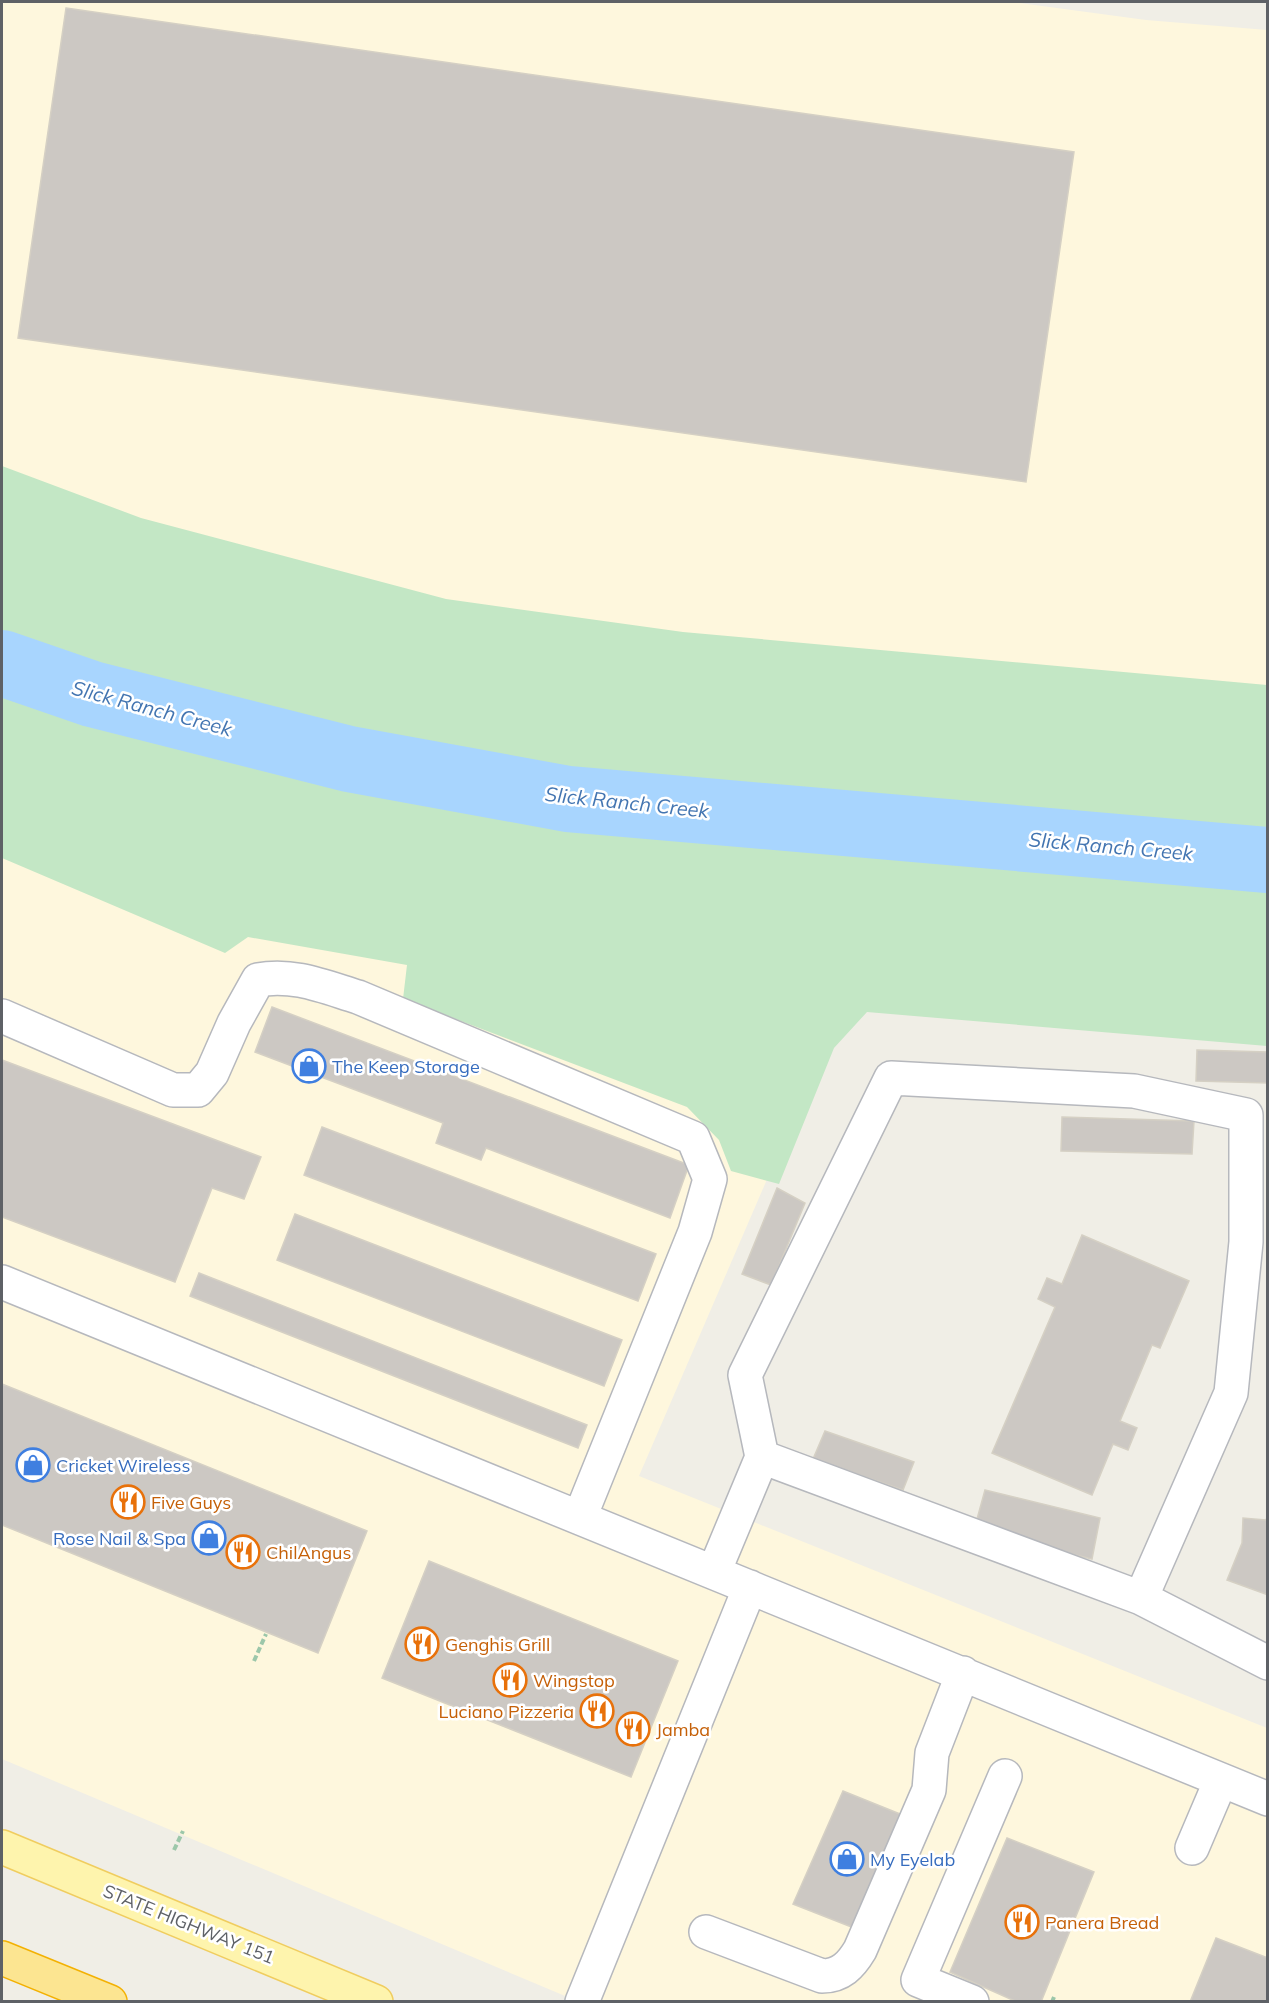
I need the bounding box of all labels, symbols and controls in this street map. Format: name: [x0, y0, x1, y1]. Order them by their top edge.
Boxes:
water label: Slick Ranch Creek: [69, 675, 235, 742]
water label: Slick Ranch Creek: [544, 781, 711, 823]
water label: Slick Ranch Creek: [1028, 826, 1195, 866]
shop icon: The Keep Storage: [291, 1048, 327, 1084]
place label: The Keep Storage: [332, 1055, 480, 1078]
shop icon: Cricket Wireless: [15, 1447, 51, 1483]
place label: Cricket Wireless: [56, 1454, 190, 1477]
restaurant icon: Five Guys: [110, 1484, 146, 1520]
place label: Five Guys: [151, 1491, 231, 1514]
shop icon: Rose Nail & Spa: [191, 1520, 227, 1556]
place label: Rose Nail & Spa: [53, 1527, 186, 1550]
restaurant icon: ChilAngus: [225, 1534, 261, 1570]
place label: ChilAngus: [266, 1541, 351, 1564]
restaurant icon: Genghis Grill: [404, 1626, 440, 1662]
place label: Genghis Grill: [445, 1633, 550, 1656]
restaurant icon: Wingstop: [492, 1662, 528, 1698]
place label: Wingstop: [533, 1669, 615, 1692]
restaurant icon: Luciano Pizzeria: [579, 1693, 615, 1729]
place label: Luciano Pizzeria: [439, 1700, 574, 1723]
restaurant icon: Jamba: [615, 1711, 651, 1747]
place label: Jamba: [656, 1718, 710, 1741]
shop icon: My Eyelab: [829, 1841, 865, 1877]
place label: My Eyelab: [870, 1848, 955, 1871]
street label: STATE HIGHWAY 151: [100, 1879, 278, 1969]
restaurant icon: Panera Bread: [1004, 1904, 1040, 1940]
place label: Panera Bread: [1045, 1911, 1159, 1934]

